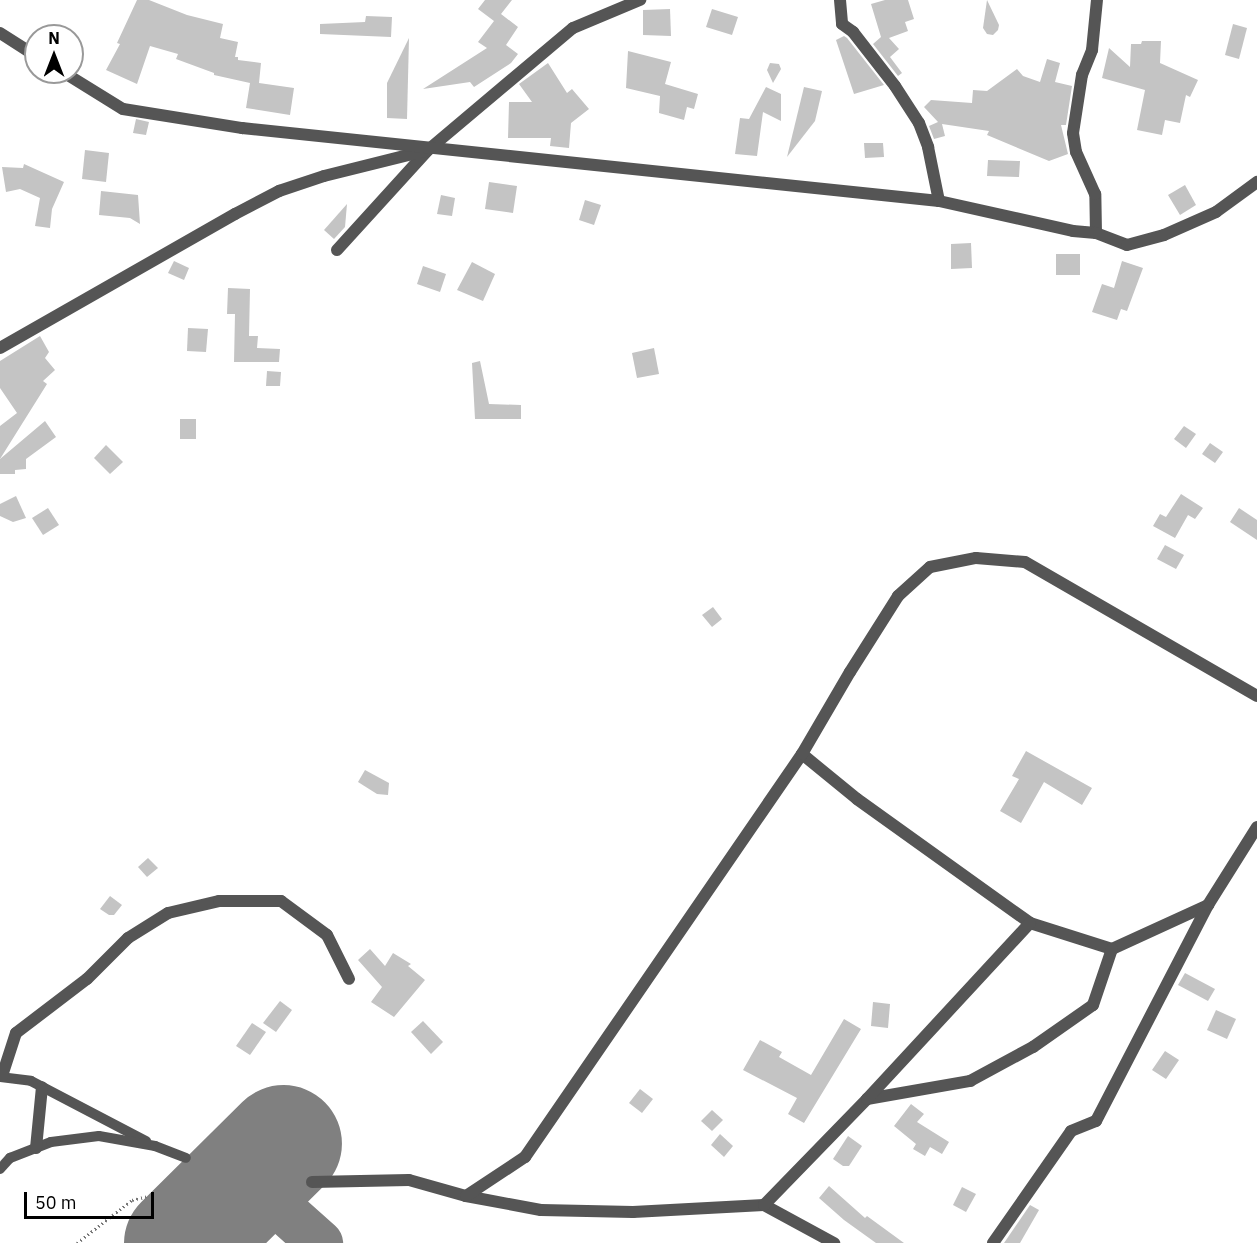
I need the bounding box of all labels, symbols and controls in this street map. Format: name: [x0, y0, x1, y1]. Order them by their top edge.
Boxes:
north arrow: [24, 24, 84, 84]
text: N: [48, 28, 60, 48]
scale bar: [27, 1180, 158, 1218]
text: 50 m: [35, 1191, 77, 1214]

